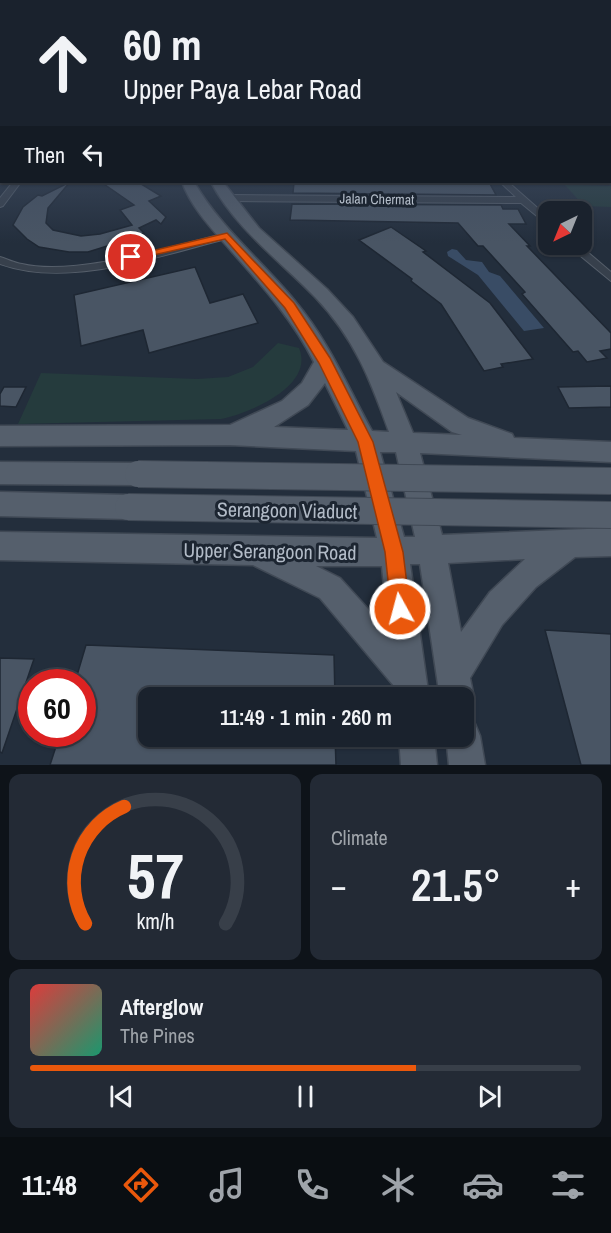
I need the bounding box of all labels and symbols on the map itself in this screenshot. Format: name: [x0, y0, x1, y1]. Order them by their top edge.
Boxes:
street label: Jalan Chermat: [340, 189, 414, 209]
north arrow: [538, 201, 592, 255]
pin: [105, 231, 156, 282]
street label: Serangoon Viaduct: [217, 495, 358, 525]
street label: Upper Serangoon Road: [183, 536, 357, 566]
position arrow: [368, 577, 432, 641]
speed limit sign: 60: [18, 669, 96, 747]

